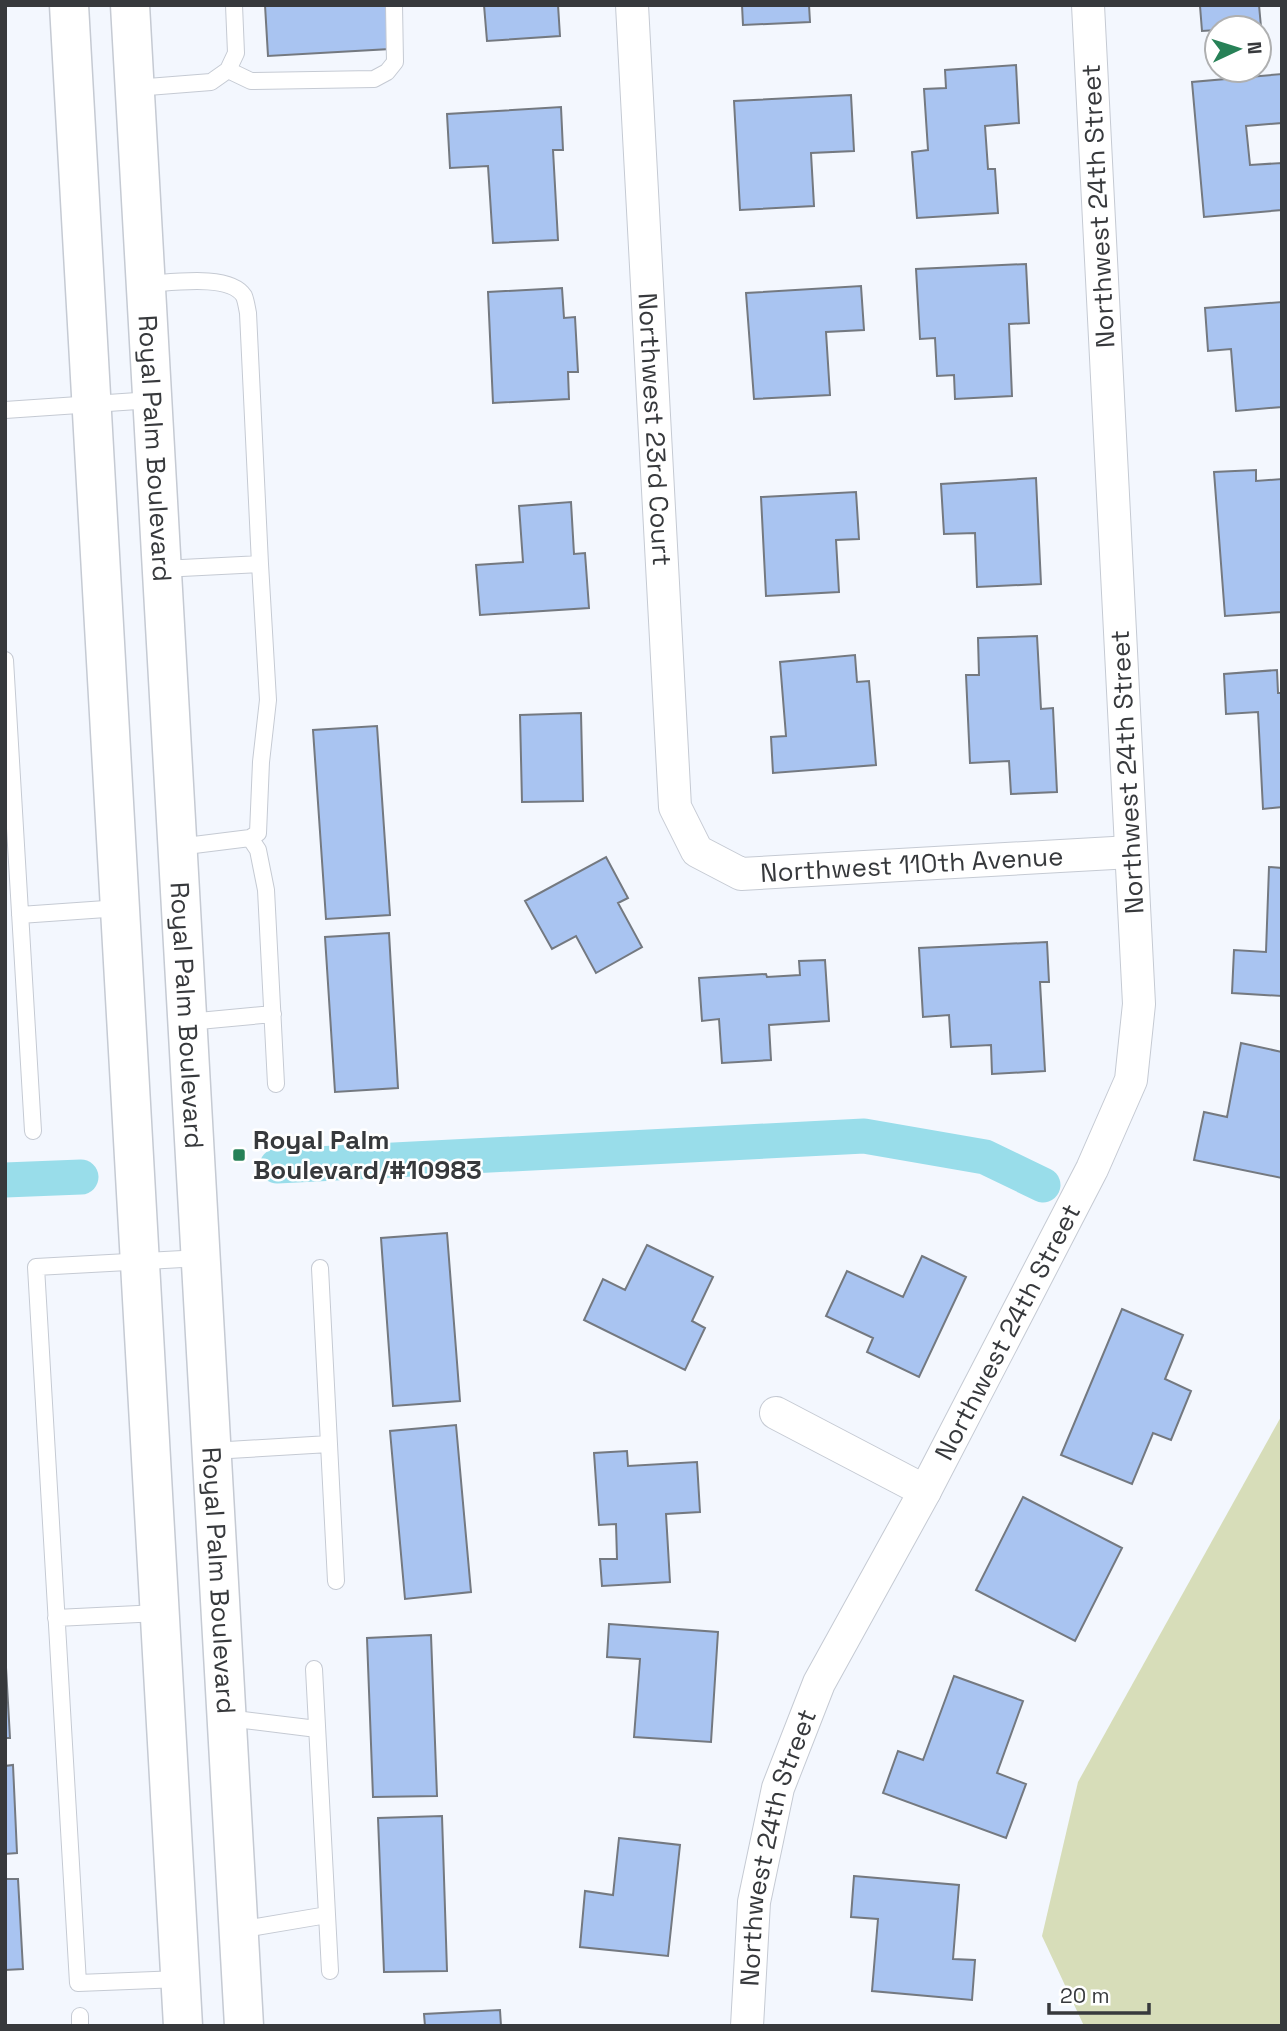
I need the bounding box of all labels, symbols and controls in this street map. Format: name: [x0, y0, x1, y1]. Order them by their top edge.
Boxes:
north arrow: [1203, 14, 1273, 84]
text: N: [1242, 41, 1267, 55]
street label: Northwest 24th Street: [1074, 63, 1122, 349]
street label: Northwest 23rd Court: [630, 292, 679, 567]
street label: Royal Palm Boulevard: [131, 314, 180, 583]
street label: Northwest 24th Street: [1103, 629, 1151, 915]
street label: Northwest 110th Avenue: [759, 839, 1064, 890]
street label: Royal Palm Boulevard: [162, 881, 211, 1150]
place label: Royal Palm Boulevard/#10983: [253, 1123, 482, 1187]
marker: Royal Palm Boulevard/#10983: [231, 1147, 247, 1163]
street label: Northwest 24th Street: [927, 1198, 1088, 1466]
street label: Royal Palm Boulevard: [194, 1446, 243, 1715]
street label: Northwest 24th Street: [732, 1704, 824, 1987]
scale bar: [1049, 1972, 1149, 2016]
text: 20 m: [1060, 1982, 1110, 2009]

